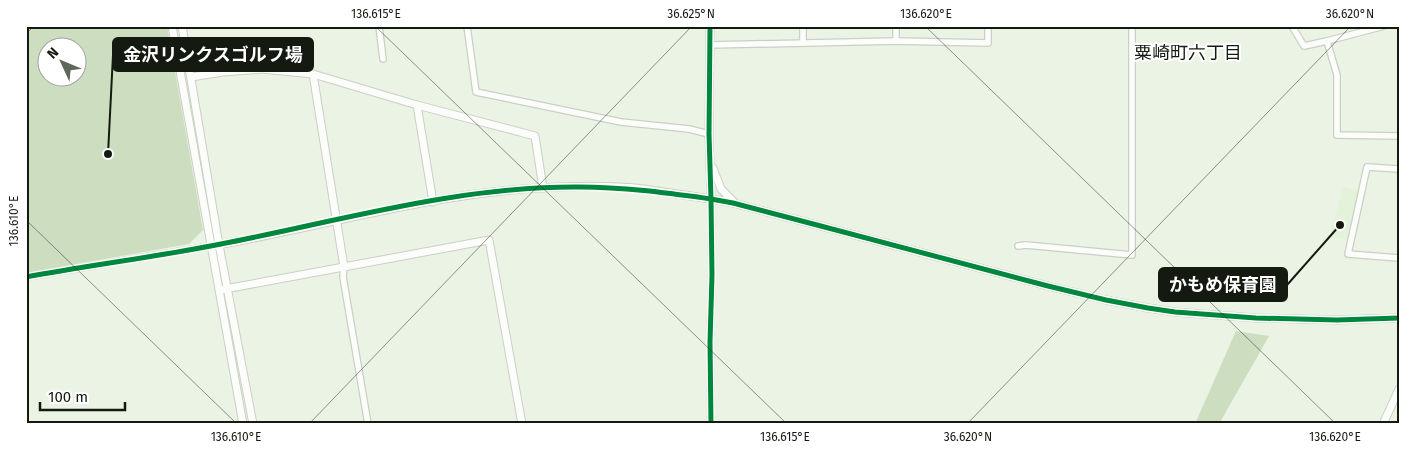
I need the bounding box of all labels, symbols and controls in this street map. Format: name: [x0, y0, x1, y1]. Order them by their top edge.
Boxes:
text: 136.615°E: [351, 7, 401, 21]
text: 36.625°N: [667, 7, 715, 21]
text: 136.620°E: [900, 7, 952, 21]
text: 36.620°N: [1326, 7, 1374, 21]
north arrow: [38, 38, 88, 88]
callout: 金沢リンクスゴルフ場: [113, 38, 313, 71]
district label: 粟崎町六丁目: [1134, 42, 1242, 64]
text: N: [44, 44, 62, 63]
text: 金沢リンクスゴルフ場: [123, 44, 303, 66]
text: 136.610°E: [7, 196, 21, 246]
callout: かもめ保育園: [1159, 268, 1287, 301]
text: かもめ保育園: [1169, 274, 1277, 296]
scale bar: [40, 380, 125, 412]
text: 100 m: [48, 388, 88, 406]
text: 136.610°E: [211, 430, 261, 444]
text: 136.615°E: [760, 430, 810, 444]
text: 36.620°N: [944, 430, 992, 444]
text: 136.620°E: [1309, 430, 1361, 444]

